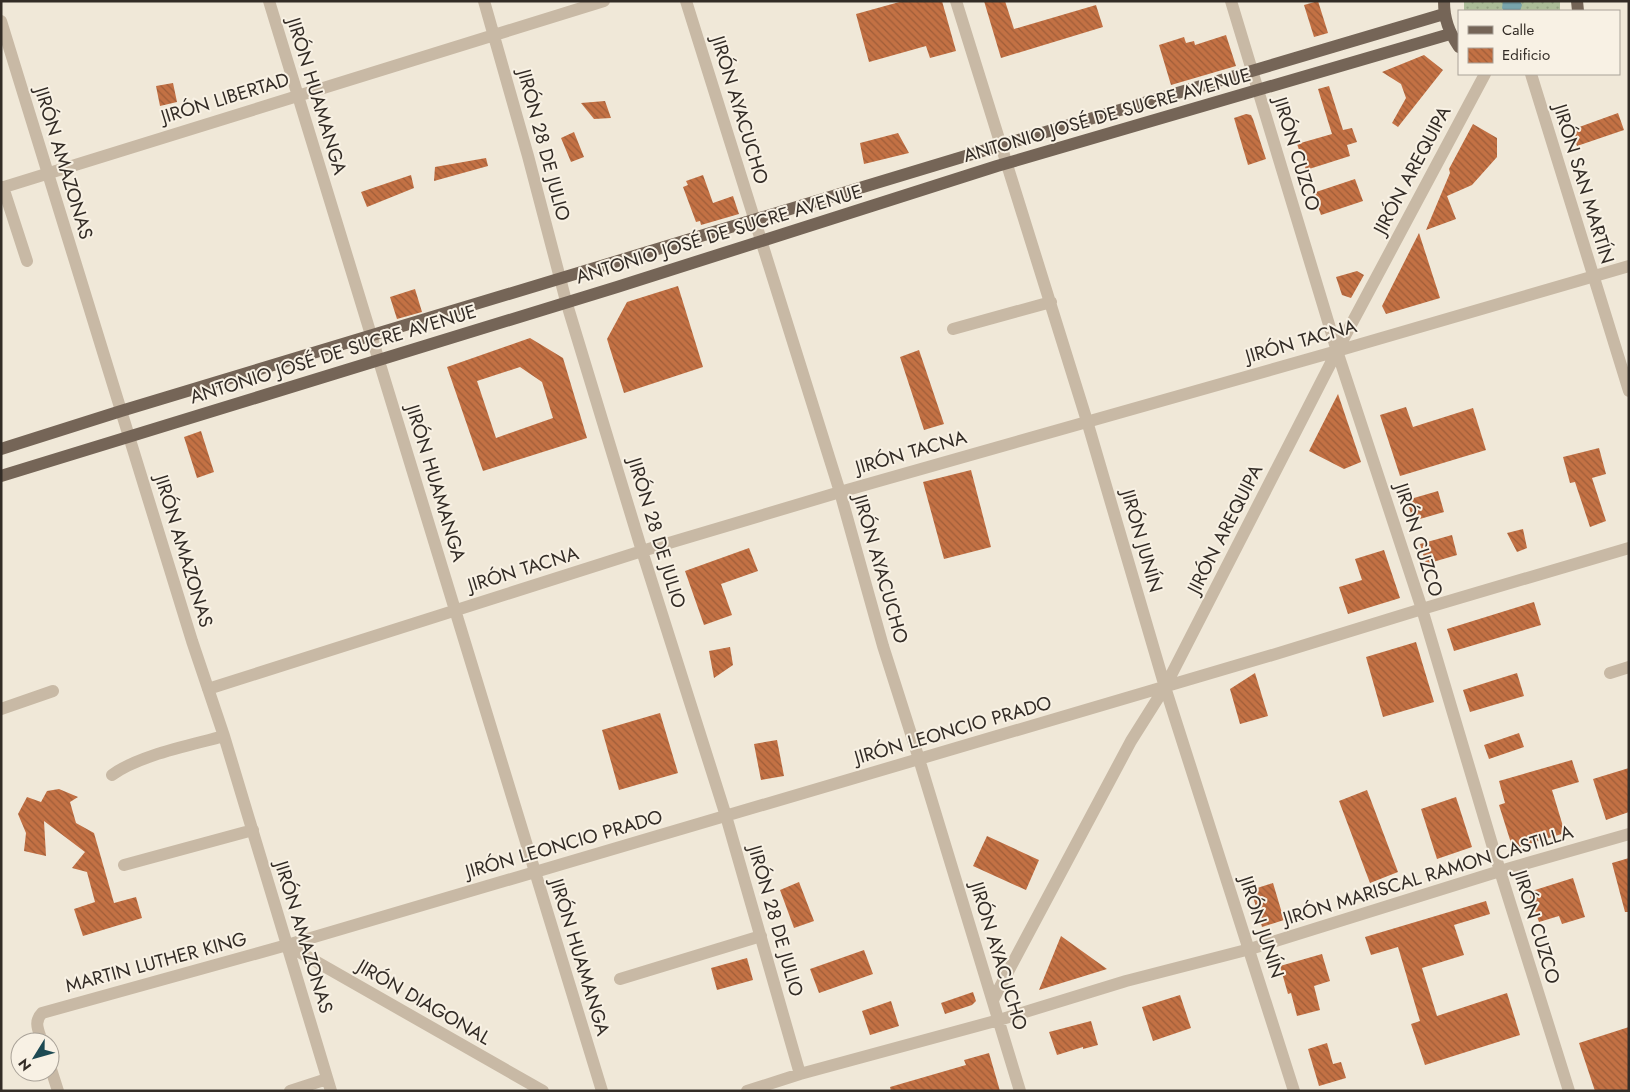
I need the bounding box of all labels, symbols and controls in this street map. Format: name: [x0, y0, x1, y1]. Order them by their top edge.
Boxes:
legend: [1458, 10, 1620, 75]
street label: JIRÓN HUAMANGA: [279, 11, 354, 178]
text: Calle: [1502, 19, 1534, 41]
street label: JIRÓN AYACUCHO: [704, 30, 775, 187]
text: Edificio: [1502, 44, 1550, 66]
street label: ANTONIO JOSÉ DE SUCRE AVENUE: [960, 61, 1254, 169]
street label: JIRÓN 28 DE JULIO: [510, 63, 577, 224]
street label: JIRÓN LIBERTAD: [155, 66, 292, 131]
street label: JIRÓN AMAZONAS: [27, 81, 100, 242]
street label: JIRÓN CUZCO: [1266, 91, 1327, 214]
street label: JIRÓN SAN MARTÍN: [1546, 98, 1621, 267]
street label: JIRÓN AREQUIPA: [1365, 101, 1457, 242]
street label: ANTONIO JOSÉ DE SUCRE AVENUE: [572, 177, 866, 291]
street label: ANTONIO JOSÉ DE SUCRE AVENUE: [186, 297, 480, 411]
street label: JIRÓN TACNA: [1239, 312, 1360, 371]
street label: JIRÓN HUAMANGA: [398, 398, 473, 565]
street label: JIRÓN TACNA: [849, 423, 970, 482]
street label: JIRÓN 28 DE JULIO: [620, 452, 693, 612]
street label: JIRÓN AREQUIPA: [1179, 459, 1269, 601]
street label: JIRÓN AMAZONAS: [147, 469, 220, 630]
street label: JIRÓN CUZCO: [1387, 477, 1450, 600]
street label: JIRÓN JUNÍN: [1114, 484, 1170, 596]
street label: JIRÓN AYACUCHO: [846, 488, 915, 647]
street label: JIRÓN TACNA: [461, 539, 582, 600]
street label: JIRÓN LEONCIO PRADO: [848, 689, 1055, 772]
street label: JIRÓN LEONCIO PRADO: [459, 803, 666, 886]
street label: JIRÓN MARISCAL RAMON CASTILLA: [1277, 818, 1577, 933]
street label: JIRÓN 28 DE JULIO: [741, 839, 810, 1000]
street label: JIRÓN AMAZONAS: [267, 855, 340, 1016]
street label: JIRÓN CUZCO: [1506, 864, 1567, 987]
street label: JIRÓN JUNÍN: [1232, 870, 1291, 982]
street label: JIRÓN HUAMANGA: [542, 872, 617, 1039]
street label: JIRÓN AYACUCHO: [963, 876, 1034, 1033]
street label: MARTIN LUTHER KING: [62, 925, 250, 999]
street label: JIRÓN DIAGONAL: [350, 951, 496, 1052]
north arrow: [10, 1032, 60, 1082]
text: N: [13, 1054, 36, 1075]

